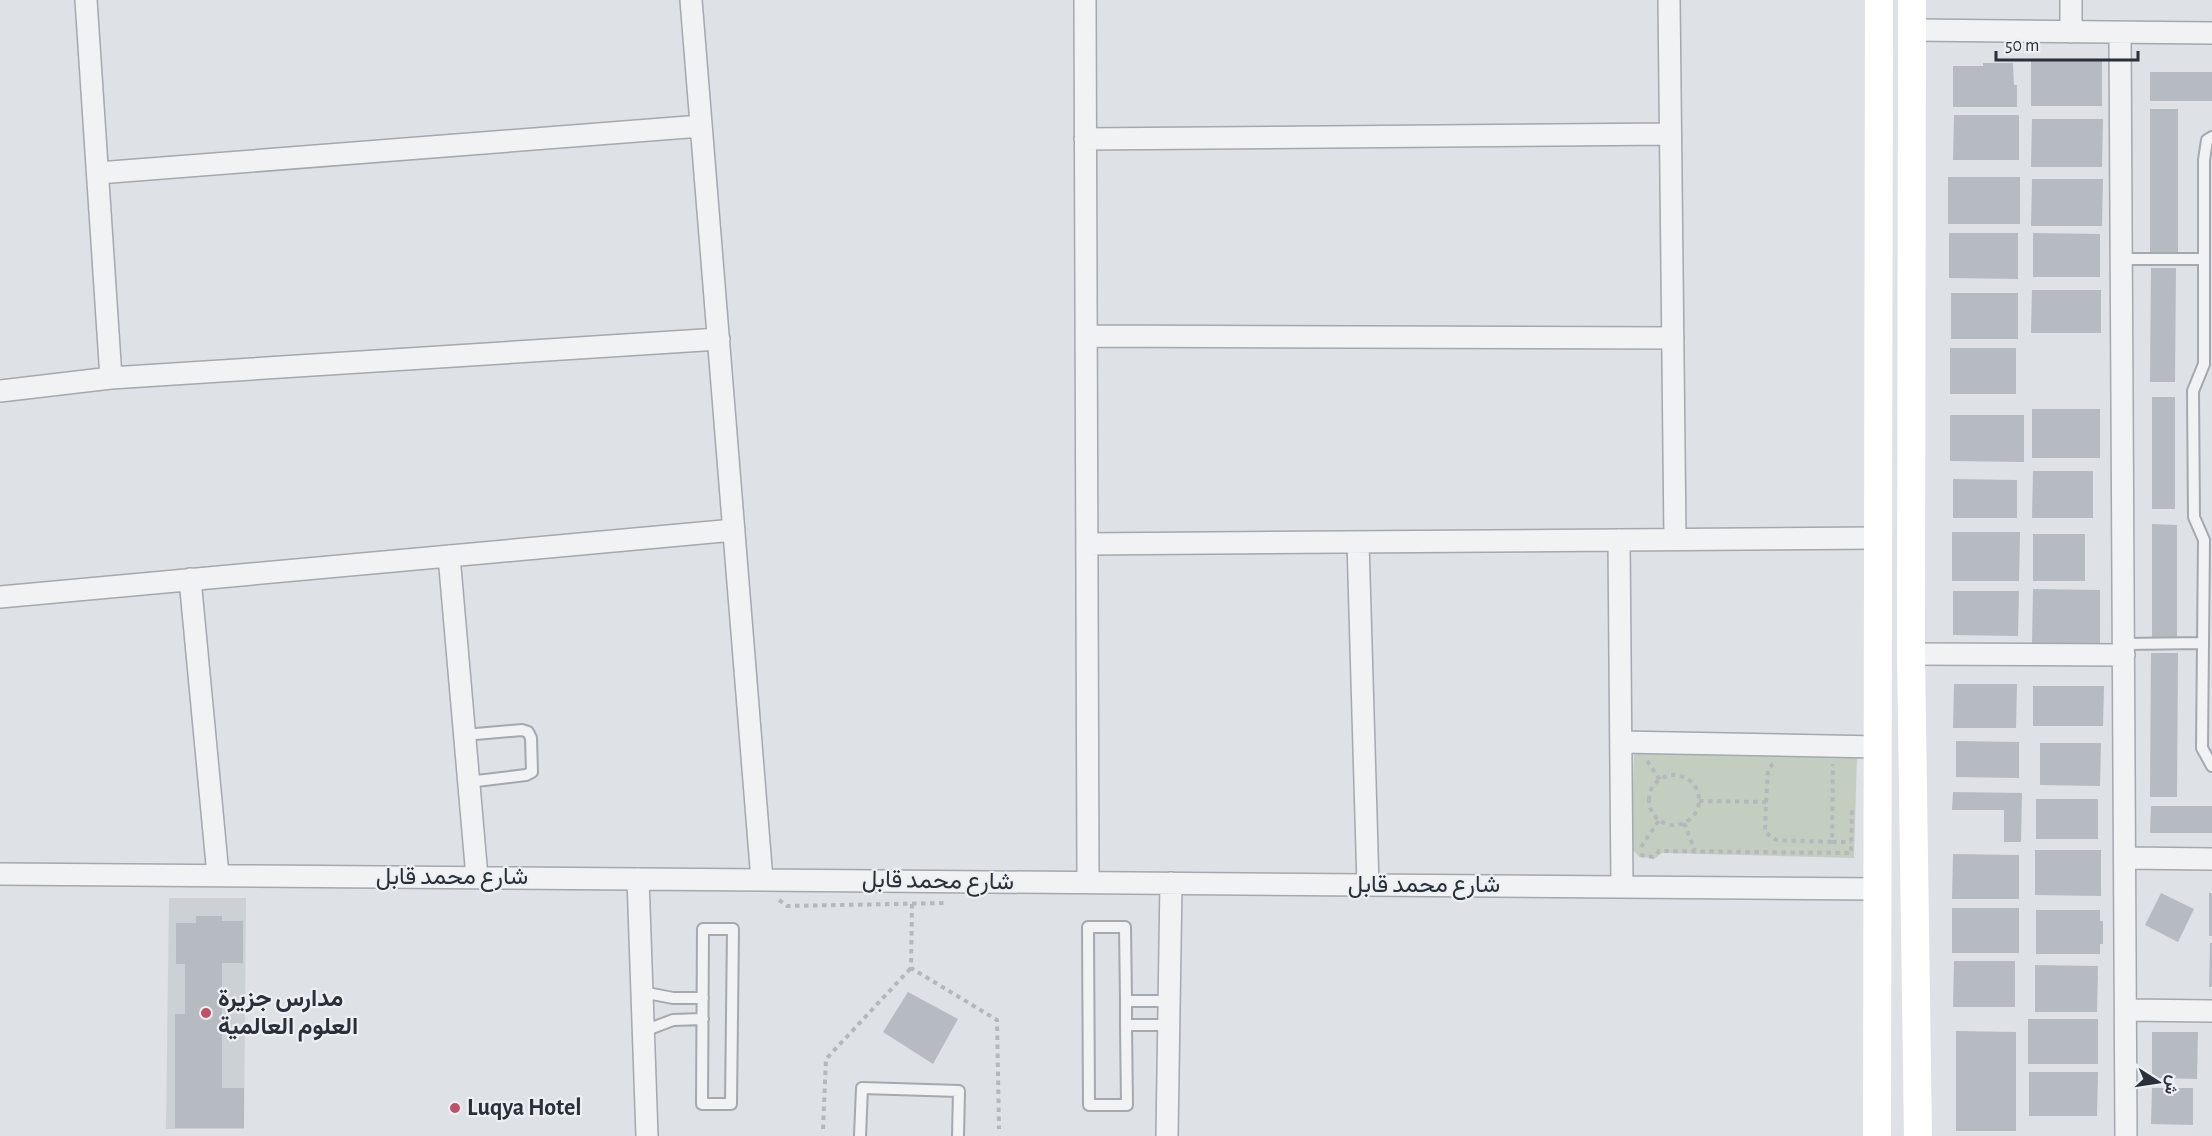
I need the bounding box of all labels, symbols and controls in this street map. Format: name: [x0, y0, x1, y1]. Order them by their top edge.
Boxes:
scale bar: [1996, 24, 2138, 62]
text: 50 m: [2005, 37, 2039, 55]
street label: شارع محمد قابل: [376, 865, 528, 892]
street label: شارع محمد قابل: [862, 868, 1014, 897]
street label: شارع محمد قابل: [1348, 873, 1500, 900]
place label: مدارس جزيرة العلوم العالمية: [218, 987, 358, 1042]
marker: مدارس جزيرة العلوم العالمية: [199, 1006, 213, 1020]
north arrow: [2128, 1052, 2188, 1112]
text: ش: [2161, 1074, 2182, 1096]
place label: Luqya Hotel: [467, 1096, 582, 1120]
marker: Luqya Hotel: [448, 1101, 462, 1115]

